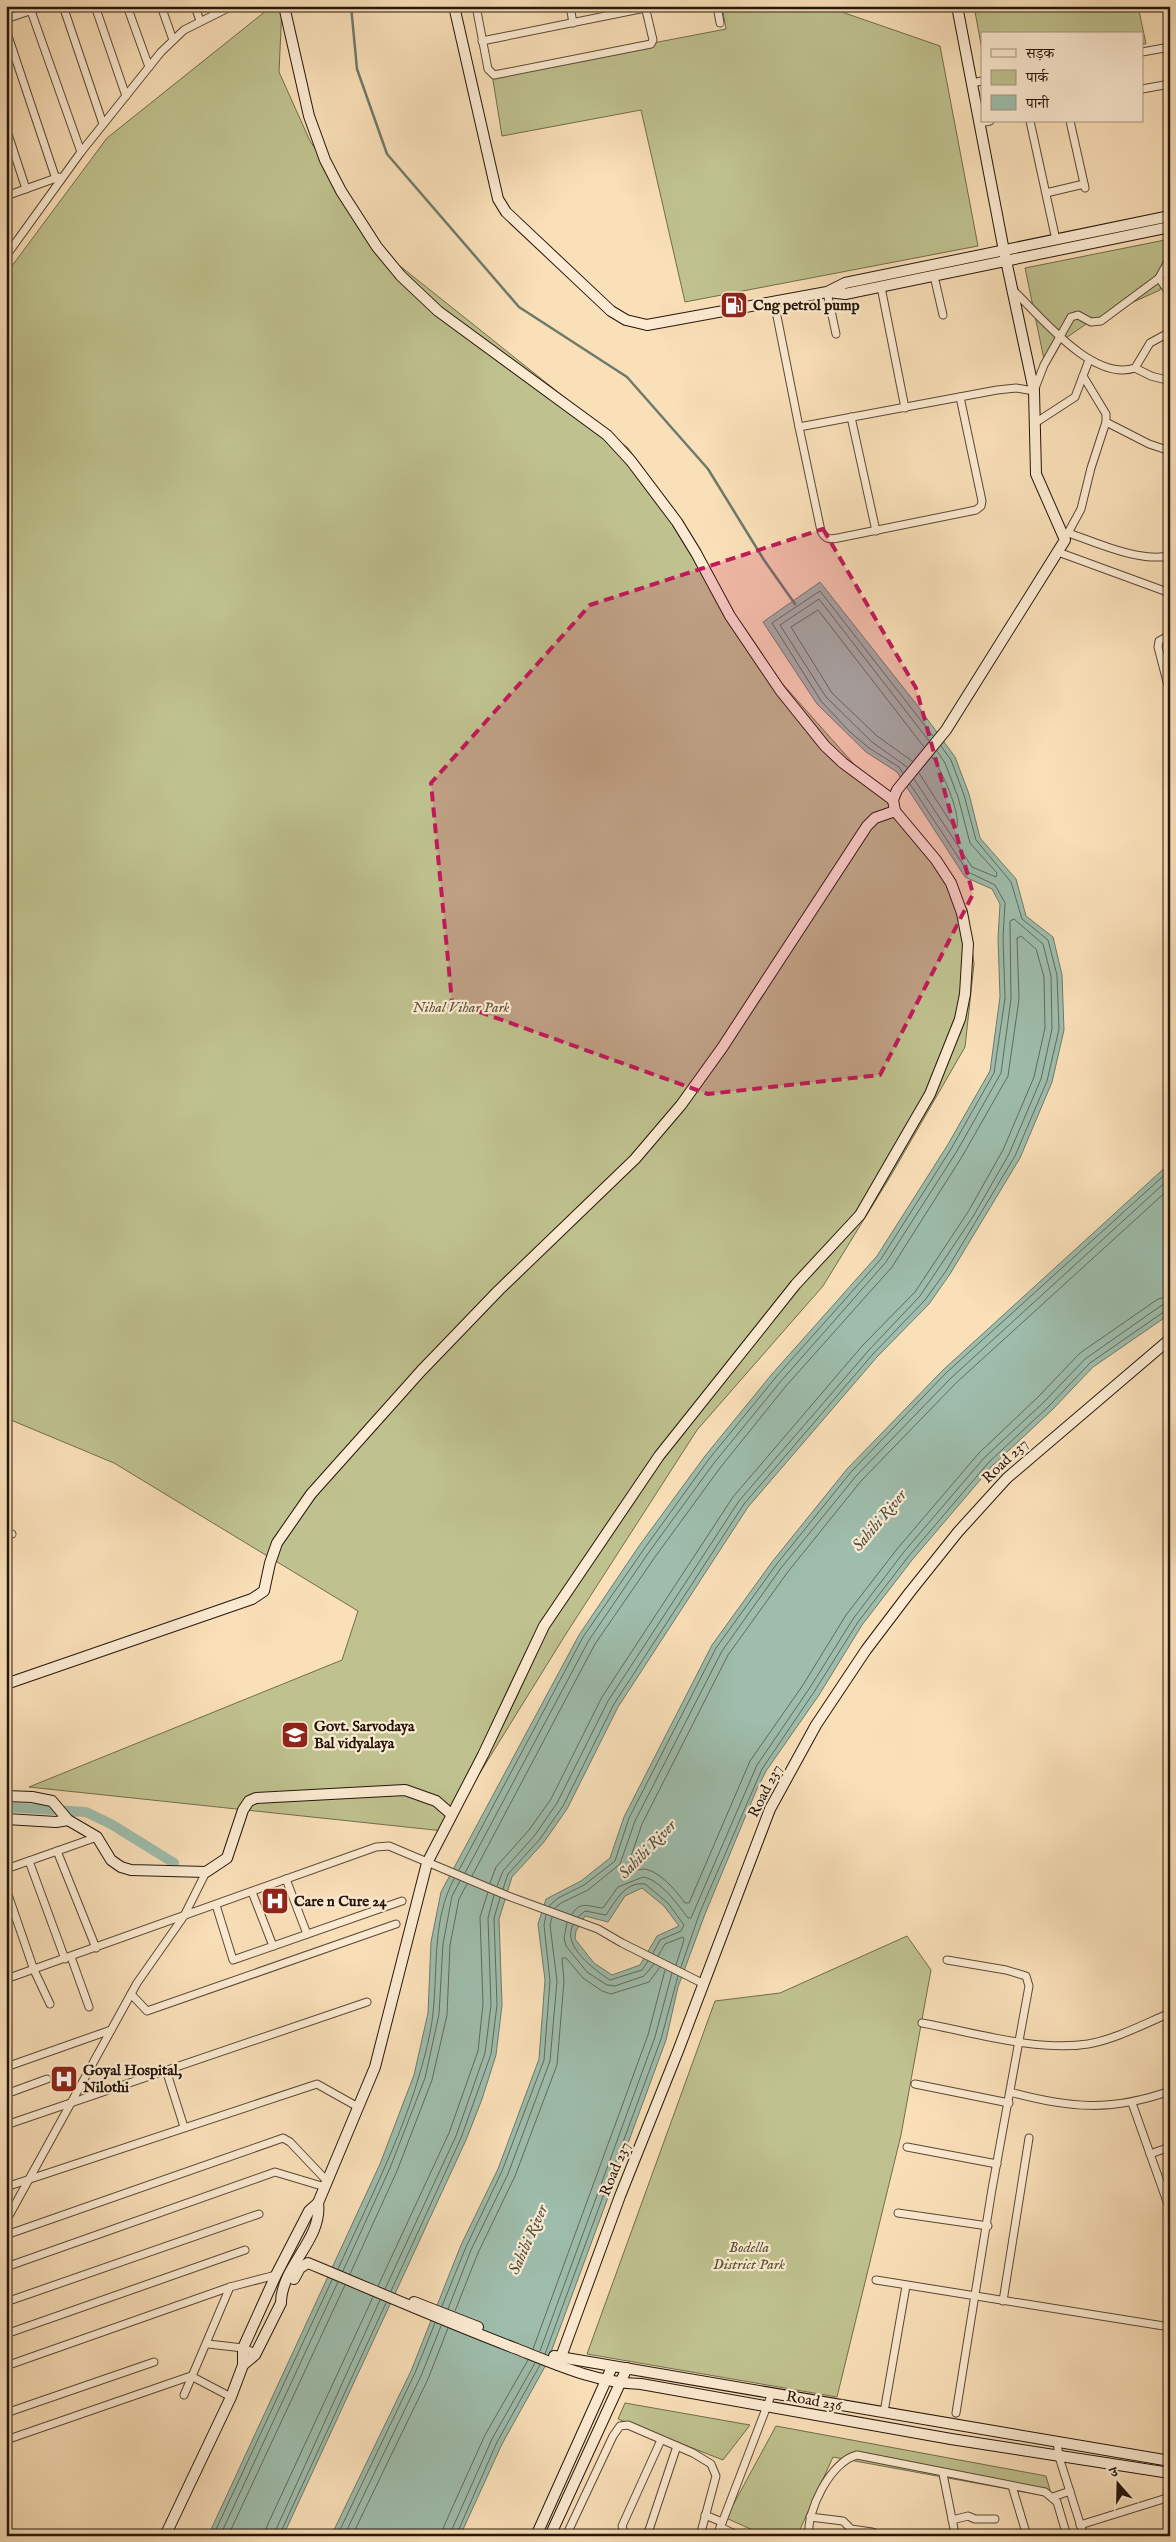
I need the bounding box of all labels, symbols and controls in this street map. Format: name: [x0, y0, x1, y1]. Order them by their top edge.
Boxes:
legend: [981, 32, 1144, 122]
text: सड़क: [1025, 44, 1055, 63]
text: पार्क: [1025, 68, 1049, 87]
text: पानी: [1025, 94, 1050, 113]
fuel station icon: Cng petrol pump: [719, 290, 749, 320]
place label: Cng petrol pump: [753, 296, 860, 315]
park label: Nihal Vihar Park: [412, 998, 510, 1017]
street label: Road 237: [978, 1434, 1032, 1488]
water label: Sahibi River: [848, 1485, 913, 1556]
place label: Govt. Sarvodaya Bal vidyalaya: [314, 1717, 415, 1753]
school or university icon: Govt. Sarvodaya Bal vidyalaya: [280, 1720, 310, 1750]
street label: Road 237: [744, 1761, 786, 1821]
water label: Sahibi River: [615, 1815, 682, 1884]
hospital icon: Care n Cure 24: [260, 1886, 290, 1916]
place label: Care n Cure 24: [294, 1892, 387, 1911]
place label: Goyal Hospital, Nilothi: [82, 2061, 182, 2097]
hospital icon: Goyal Hospital, Nilothi: [49, 2064, 79, 2094]
street label: Road 237: [596, 2139, 634, 2199]
water label: Sahibi River: [505, 2201, 554, 2278]
park label: Bodella District Park: [713, 2238, 785, 2274]
street label: Road 236: [785, 2387, 844, 2415]
north arrow: [1094, 2460, 1144, 2510]
text: उ: [1107, 2463, 1121, 2483]

